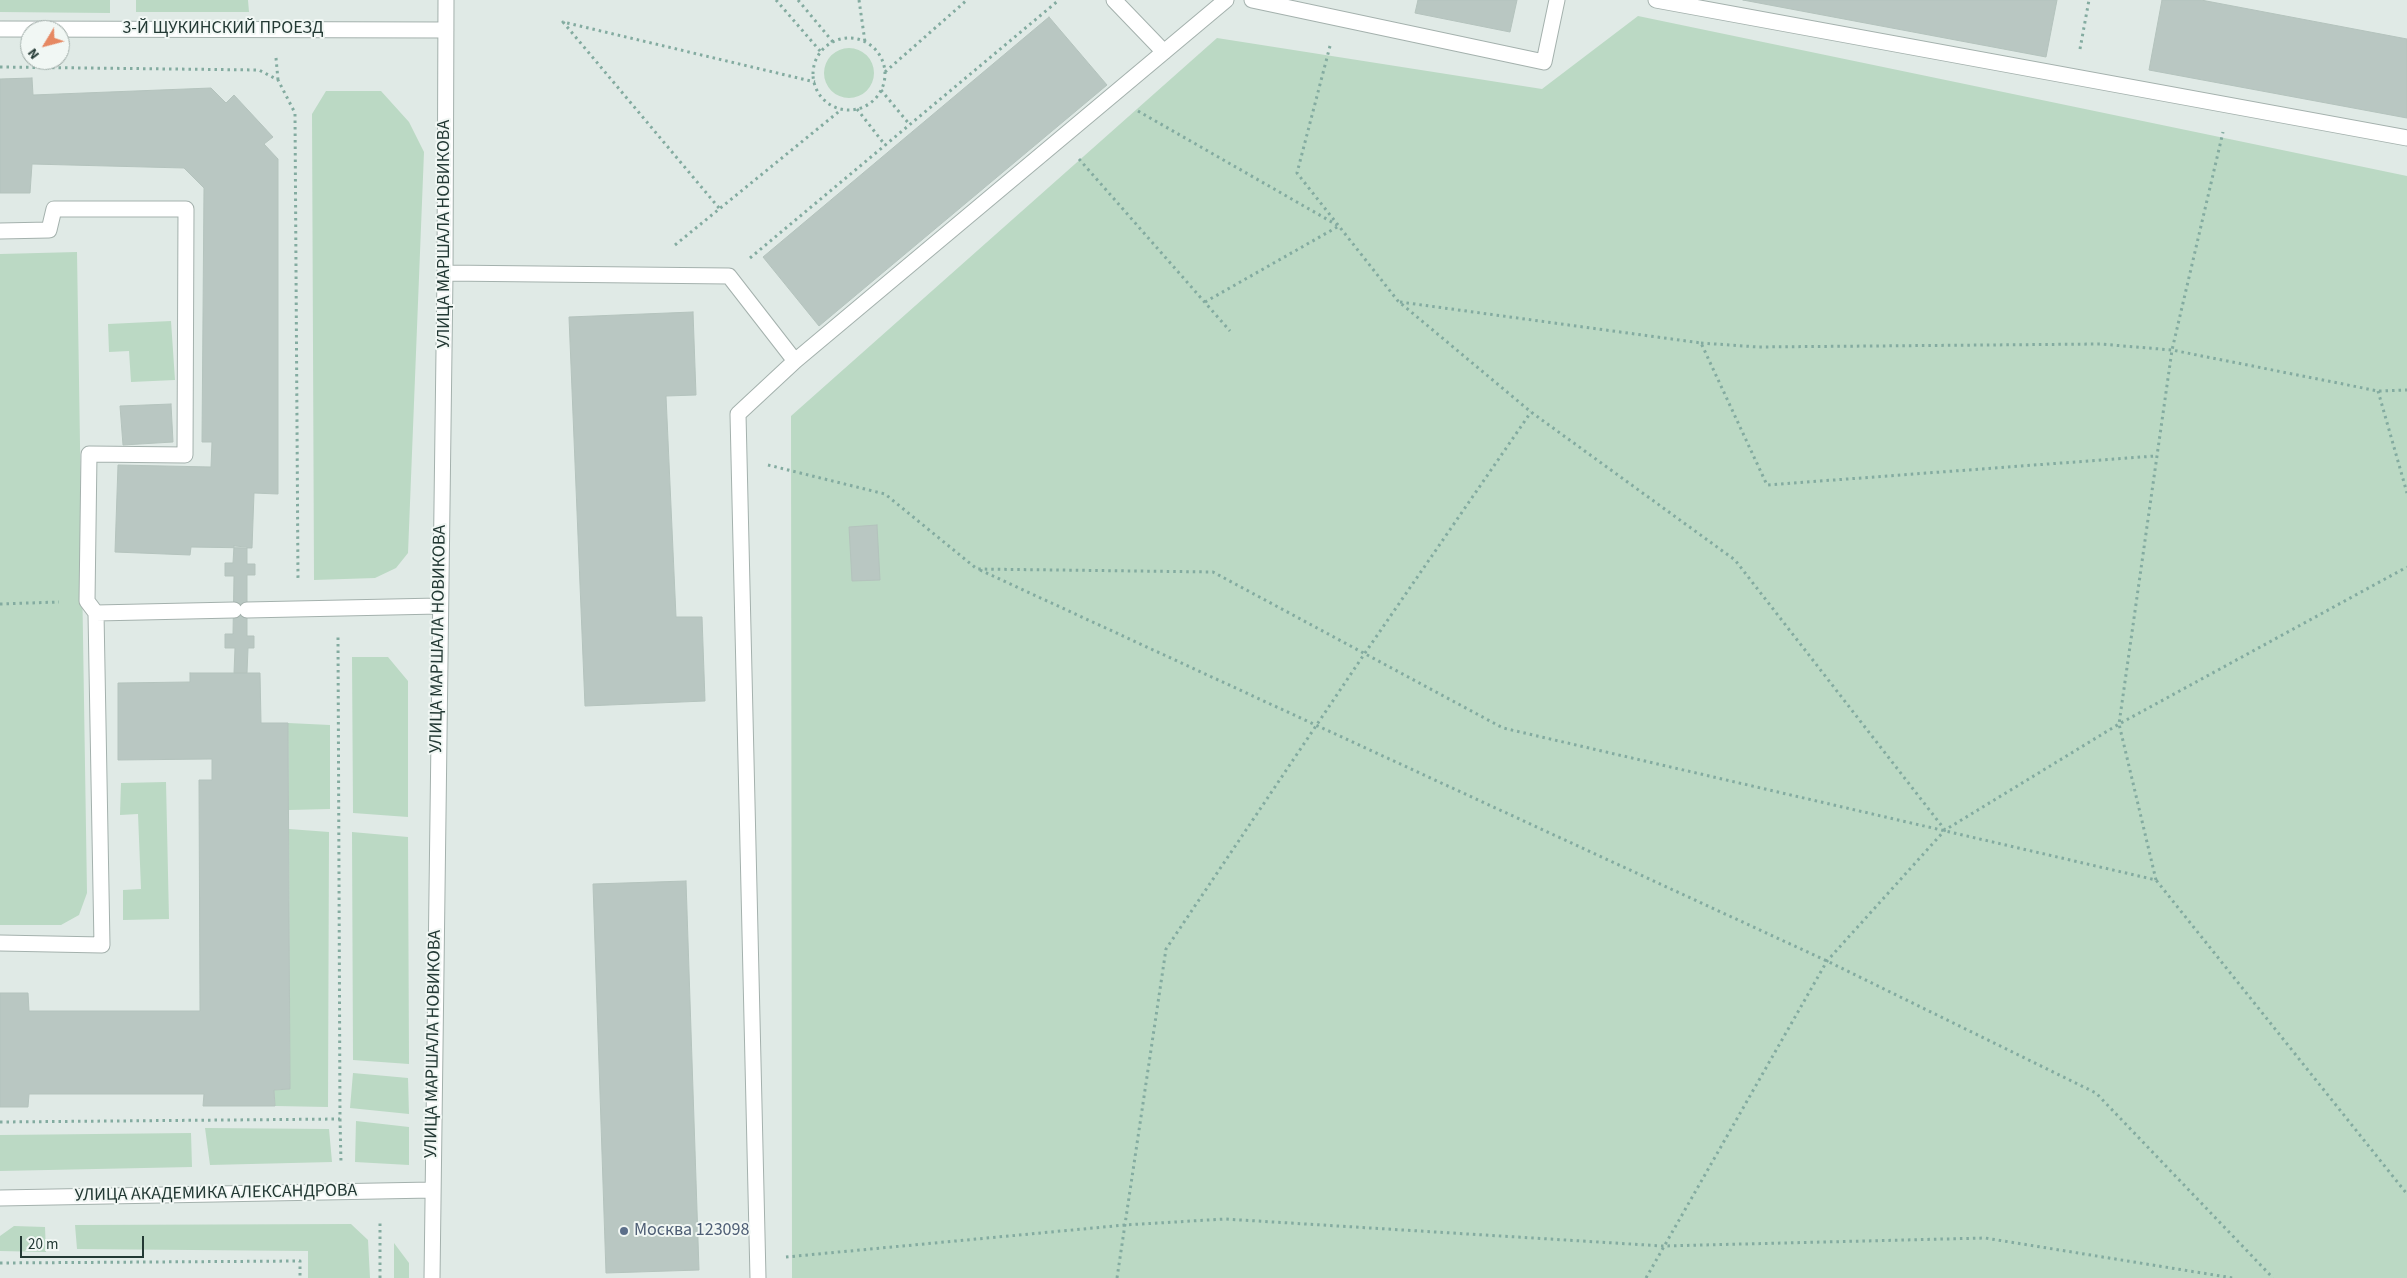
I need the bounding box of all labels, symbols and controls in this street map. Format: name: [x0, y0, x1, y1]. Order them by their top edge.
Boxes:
street label: 3-Й ЩУКИНСКИЙ ПРОЕЗД: [122, 18, 324, 40]
north arrow: [20, 20, 70, 70]
text: N: [23, 44, 45, 63]
street label: УЛИЦА МАРШАЛА НОВИКОВА: [434, 120, 456, 348]
street label: УЛИЦА МАРШАЛА НОВИКОВА: [426, 525, 452, 753]
street label: УЛИЦА МАРШАЛА НОВИКОВА: [421, 930, 447, 1158]
street label: УЛИЦА АКАДЕМИКА АЛЕКСАНДРОВА: [75, 1181, 357, 1207]
place label: Москва 123098: [634, 1220, 749, 1242]
marker: Москва 123098: [618, 1225, 630, 1237]
scale bar: [22, 1226, 146, 1258]
text: 20 m: [28, 1234, 58, 1255]

